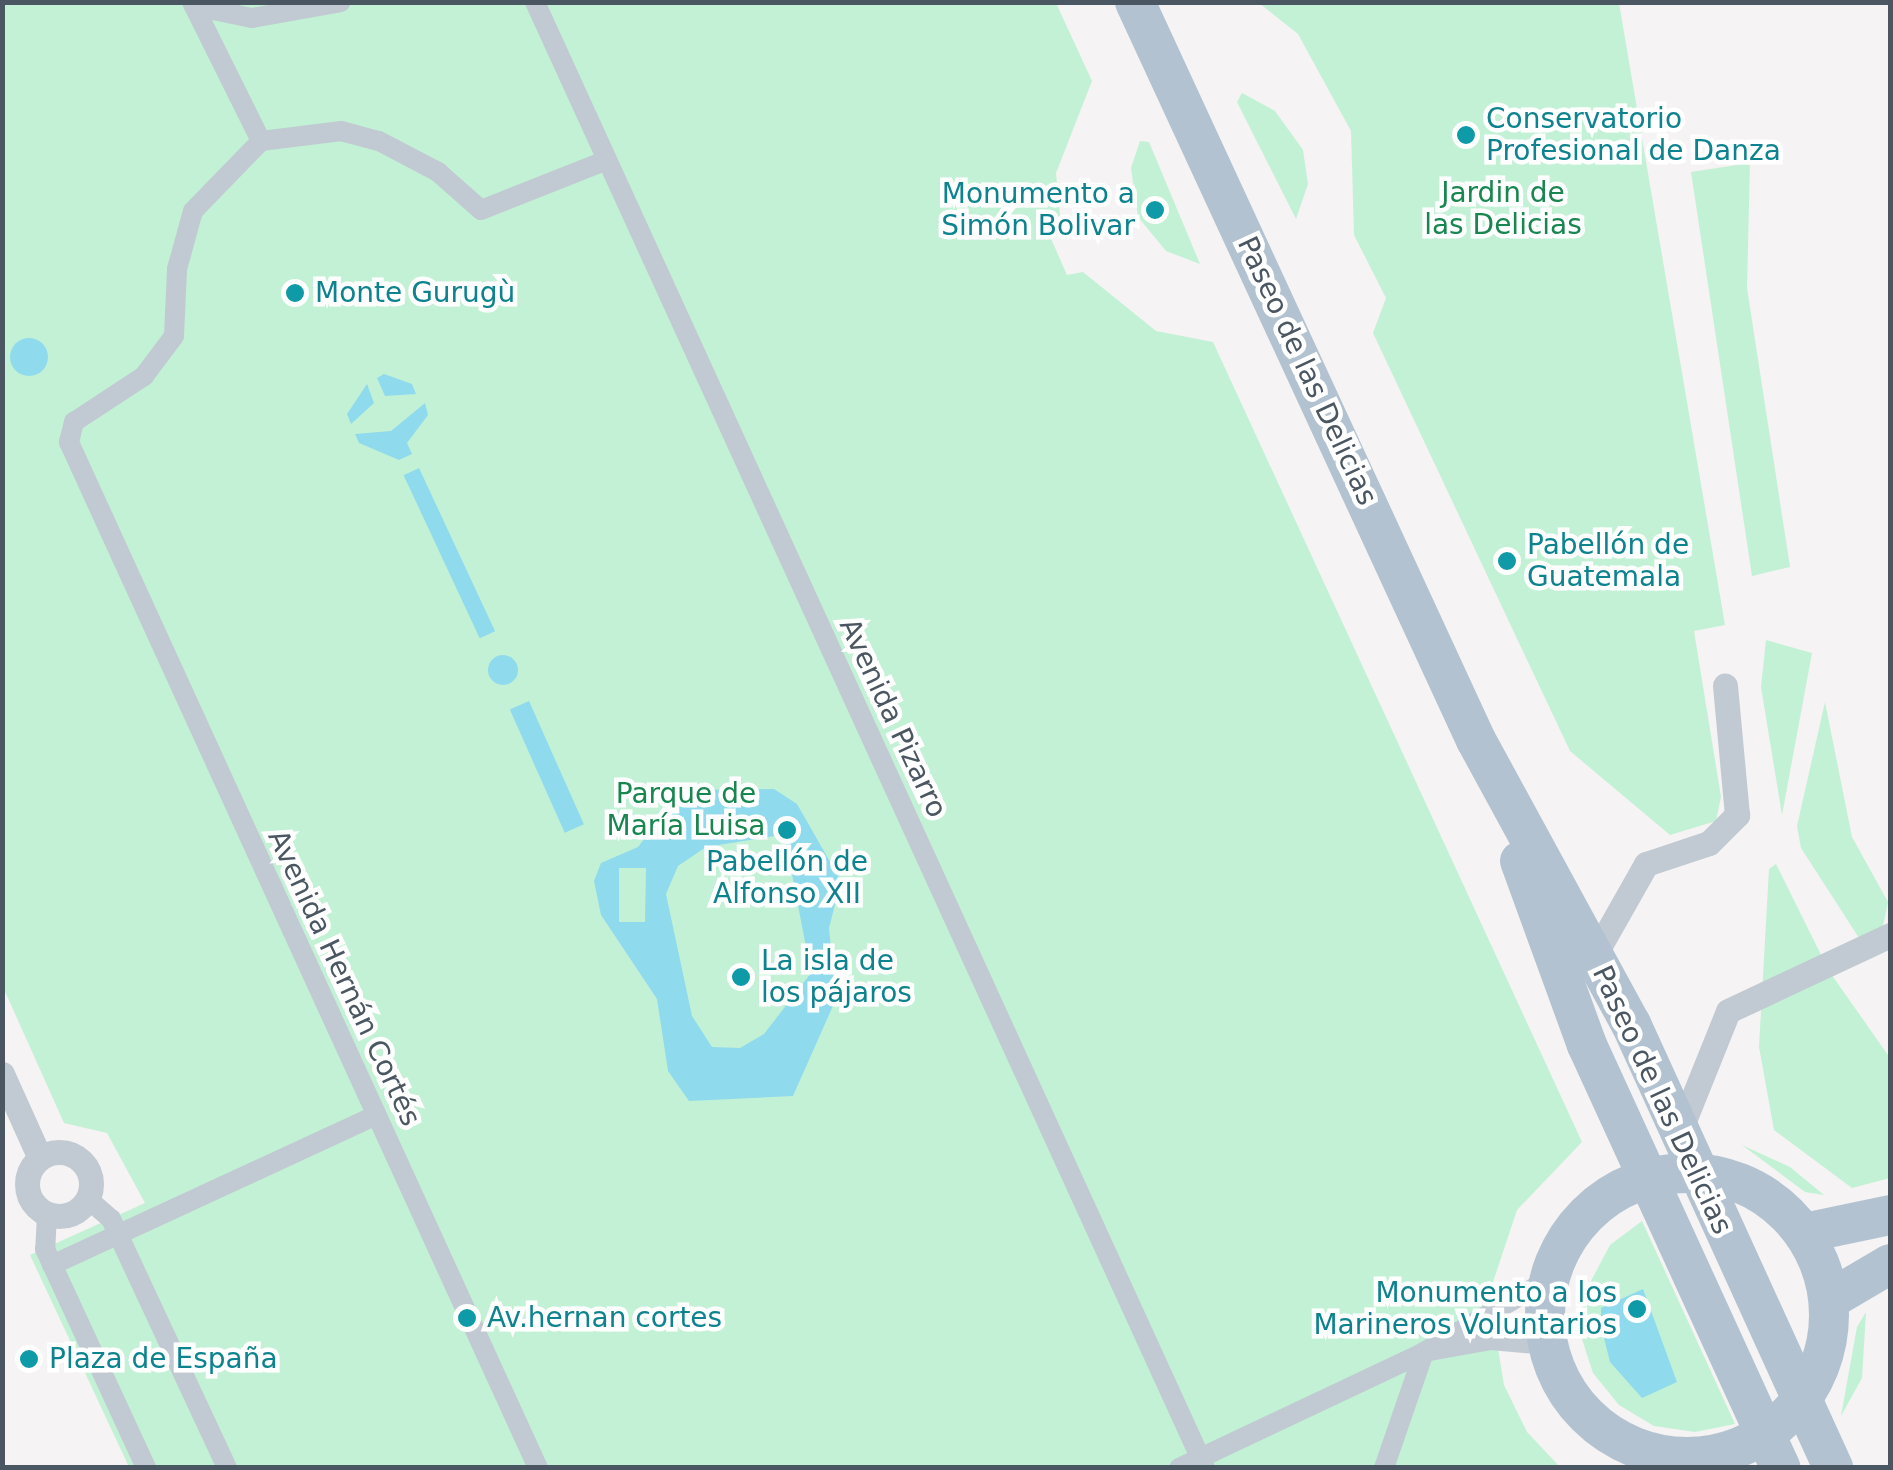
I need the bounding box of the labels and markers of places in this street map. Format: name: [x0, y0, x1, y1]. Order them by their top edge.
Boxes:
place label: Conservatorio Profesional de Danza: [1486, 102, 1781, 168]
marker: Conservatorio Profesional de Danza: [1455, 124, 1477, 146]
place label: Monumento a Simón Bolivar: [941, 177, 1135, 243]
marker: Monumento a Simón Bolivar: [1144, 199, 1166, 221]
place label: Monte Gurugù: [315, 276, 515, 310]
marker: Monte Gurugù: [284, 282, 306, 304]
place label: Pabellón de Guatemala: [1527, 528, 1689, 594]
marker: Pabellón de Guatemala: [1496, 550, 1518, 572]
marker: Pabellón de Alfonso XII: [776, 819, 798, 841]
place label: Pabellón de Alfonso XII: [706, 845, 868, 911]
place label: La isla de los pájaros: [761, 944, 912, 1010]
marker: La isla de los pájaros: [730, 966, 752, 988]
place label: Monumento a los Marineros Voluntarios: [1313, 1276, 1617, 1342]
marker: Monumento a los Marineros Voluntarios: [1626, 1298, 1648, 1320]
place label: Av.hernan cortes: [487, 1301, 722, 1335]
marker: Av.hernan cortes: [456, 1307, 478, 1329]
place label: Plaza de España: [49, 1342, 278, 1376]
marker: Plaza de España: [18, 1348, 40, 1370]

